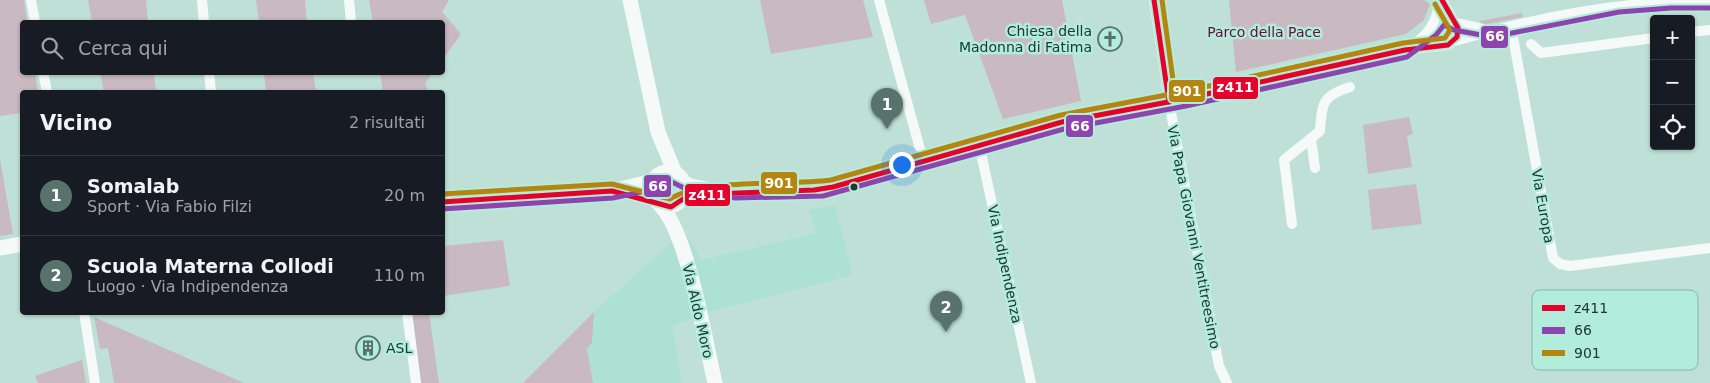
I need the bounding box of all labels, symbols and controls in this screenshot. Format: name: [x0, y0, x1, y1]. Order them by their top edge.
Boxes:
map controls: [1650, 15, 1695, 150]
button: +: [1650, 15, 1695, 60]
search box: [20, 20, 445, 75]
place label: Chiesa della Madonna di Fatima: [959, 23, 1092, 55]
park label: Parco della Pace: [1207, 24, 1321, 40]
line badge: 66: [1480, 25, 1509, 49]
church icon: Chiesa della Madonna di Fatima: [1097, 26, 1123, 52]
text: 66: [1485, 28, 1505, 44]
icon: search: [38, 34, 66, 62]
text: Cerca qui: [78, 37, 168, 59]
button: −: [1650, 60, 1695, 105]
line badge: z411: [1212, 76, 1259, 100]
line badge: 901: [1168, 79, 1206, 103]
text: z411: [1216, 79, 1254, 95]
text: 901: [1172, 83, 1202, 99]
pin: 1: [871, 88, 903, 129]
button: locate: [1650, 105, 1695, 150]
text: Vicino: [40, 111, 112, 135]
text: 2 risultati: [349, 113, 425, 132]
line badge: 66: [1065, 114, 1094, 138]
text: 66: [1070, 118, 1090, 134]
street label: Via Papa Giovanni Ventitreesimo: [1164, 124, 1224, 350]
your location: [889, 152, 915, 178]
street label: Via Europa: [1529, 167, 1557, 245]
line badge: 901: [760, 171, 798, 195]
line badge: 66: [643, 174, 672, 198]
text: Somalab: [87, 175, 179, 197]
text: 901: [764, 175, 794, 191]
text: 66: [648, 178, 668, 194]
unlabelled marker: [849, 182, 859, 192]
line badge: z411: [684, 183, 731, 207]
text: 1: [50, 186, 62, 205]
text: 20 m: [384, 186, 425, 205]
text: z411: [688, 187, 726, 203]
text: Sport · Via Fabio Filzi: [87, 197, 252, 216]
street label: Via Indipendenza: [985, 203, 1025, 325]
text: Scuola Materna Collodi: [87, 255, 334, 277]
street label: Via Aldo Moro: [679, 262, 717, 360]
text: 2: [50, 266, 62, 285]
text: 110 m: [374, 266, 425, 285]
text: Luogo · Via Indipendenza: [87, 277, 289, 296]
legend: [1532, 290, 1698, 370]
pin: 2: [930, 291, 962, 332]
text: z411: [1574, 300, 1608, 316]
text: 66: [1574, 322, 1592, 338]
building icon: ASL: [355, 335, 381, 361]
place label: ASL: [386, 340, 412, 356]
text: 901: [1574, 345, 1601, 361]

